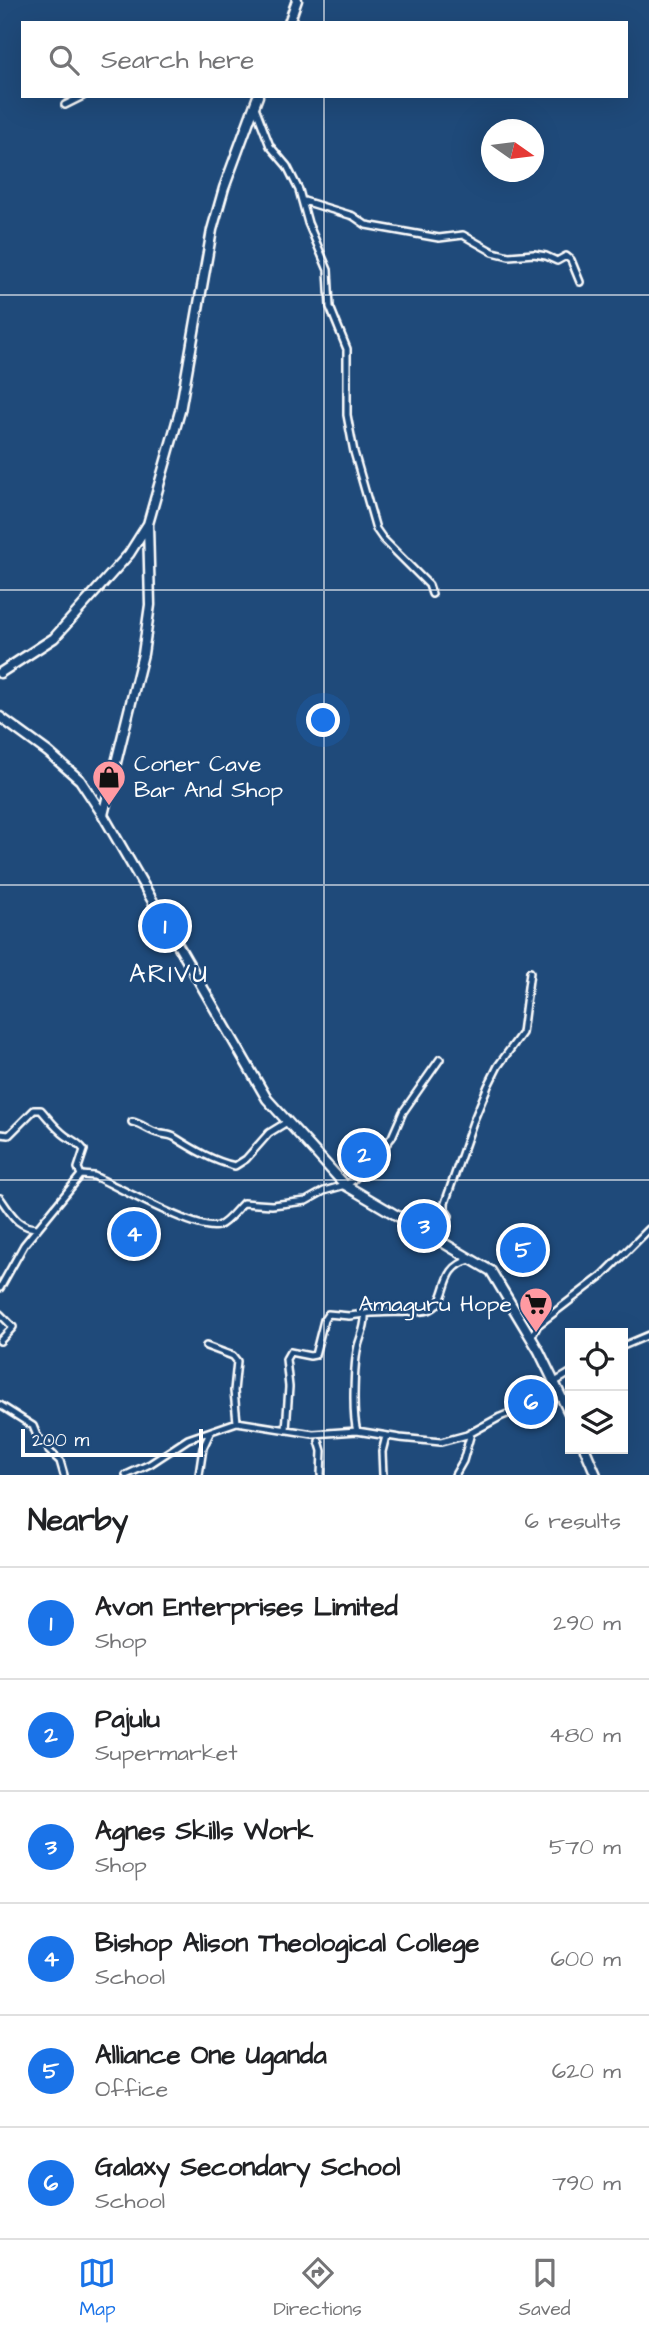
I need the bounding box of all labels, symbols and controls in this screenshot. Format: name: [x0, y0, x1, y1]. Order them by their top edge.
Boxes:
search box: [21, 21, 628, 98]
icon: search: [45, 41, 83, 79]
text: Search here: [101, 42, 254, 78]
north arrow: [481, 119, 544, 182]
your location: [306, 703, 340, 737]
place label: Coner Cave Bar And Shop: [134, 748, 283, 806]
shop icon: Coner Cave Bar And Shop: [90, 758, 128, 807]
pin: 1: [142, 900, 188, 952]
district label: ARIVU: [129, 956, 209, 992]
pin: 2: [341, 1129, 387, 1181]
pin: 3: [401, 1200, 447, 1252]
pin: 4: [111, 1208, 157, 1260]
pin: 5: [500, 1224, 546, 1276]
supermarket icon: Amaguru Hope: [517, 1285, 555, 1334]
place label: Amaguru Hope: [358, 1288, 512, 1321]
map controls: [565, 1328, 628, 1454]
button: locate: [565, 1328, 628, 1391]
pin: 6: [508, 1376, 554, 1428]
button: layers: [565, 1391, 628, 1454]
scale bar: [21, 1426, 203, 1458]
text: 200 m: [32, 1427, 89, 1454]
text: Nearby: [28, 1500, 128, 1542]
text: 6 results: [525, 1505, 621, 1537]
text: Avon Enterprises Limited: [95, 1589, 398, 1625]
text: 1: [50, 1607, 52, 1639]
text: 290 m: [553, 1607, 621, 1639]
text: Shop: [95, 1625, 147, 1657]
text: Pajulu: [95, 1701, 160, 1737]
text: 2: [44, 1719, 58, 1751]
text: 480 m: [549, 1719, 621, 1751]
text: Supermarket: [95, 1737, 238, 1769]
text: Agnes Skills Work: [95, 1813, 313, 1849]
text: 3: [45, 1831, 57, 1863]
text: 570 m: [549, 1831, 621, 1863]
text: Shop: [95, 1849, 147, 1881]
text: Bishop Alison Theological College: [95, 1925, 479, 1961]
text: 4: [43, 1943, 59, 1975]
text: 600 m: [550, 1943, 621, 1975]
text: School: [95, 1961, 165, 1993]
text: Alliance One Uganda: [95, 2037, 327, 2073]
text: 5: [43, 2055, 59, 2087]
text: 620 m: [552, 2055, 621, 2087]
text: Office: [95, 2073, 168, 2105]
text: Galaxy Secondary School: [95, 2149, 400, 2185]
text: 6: [44, 2167, 58, 2199]
text: 790 m: [552, 2167, 621, 2199]
text: School: [95, 2185, 165, 2217]
tab: Map: [78, 2254, 116, 2323]
tab: Directions: [273, 2254, 362, 2323]
tab: Saved: [519, 2254, 570, 2323]

